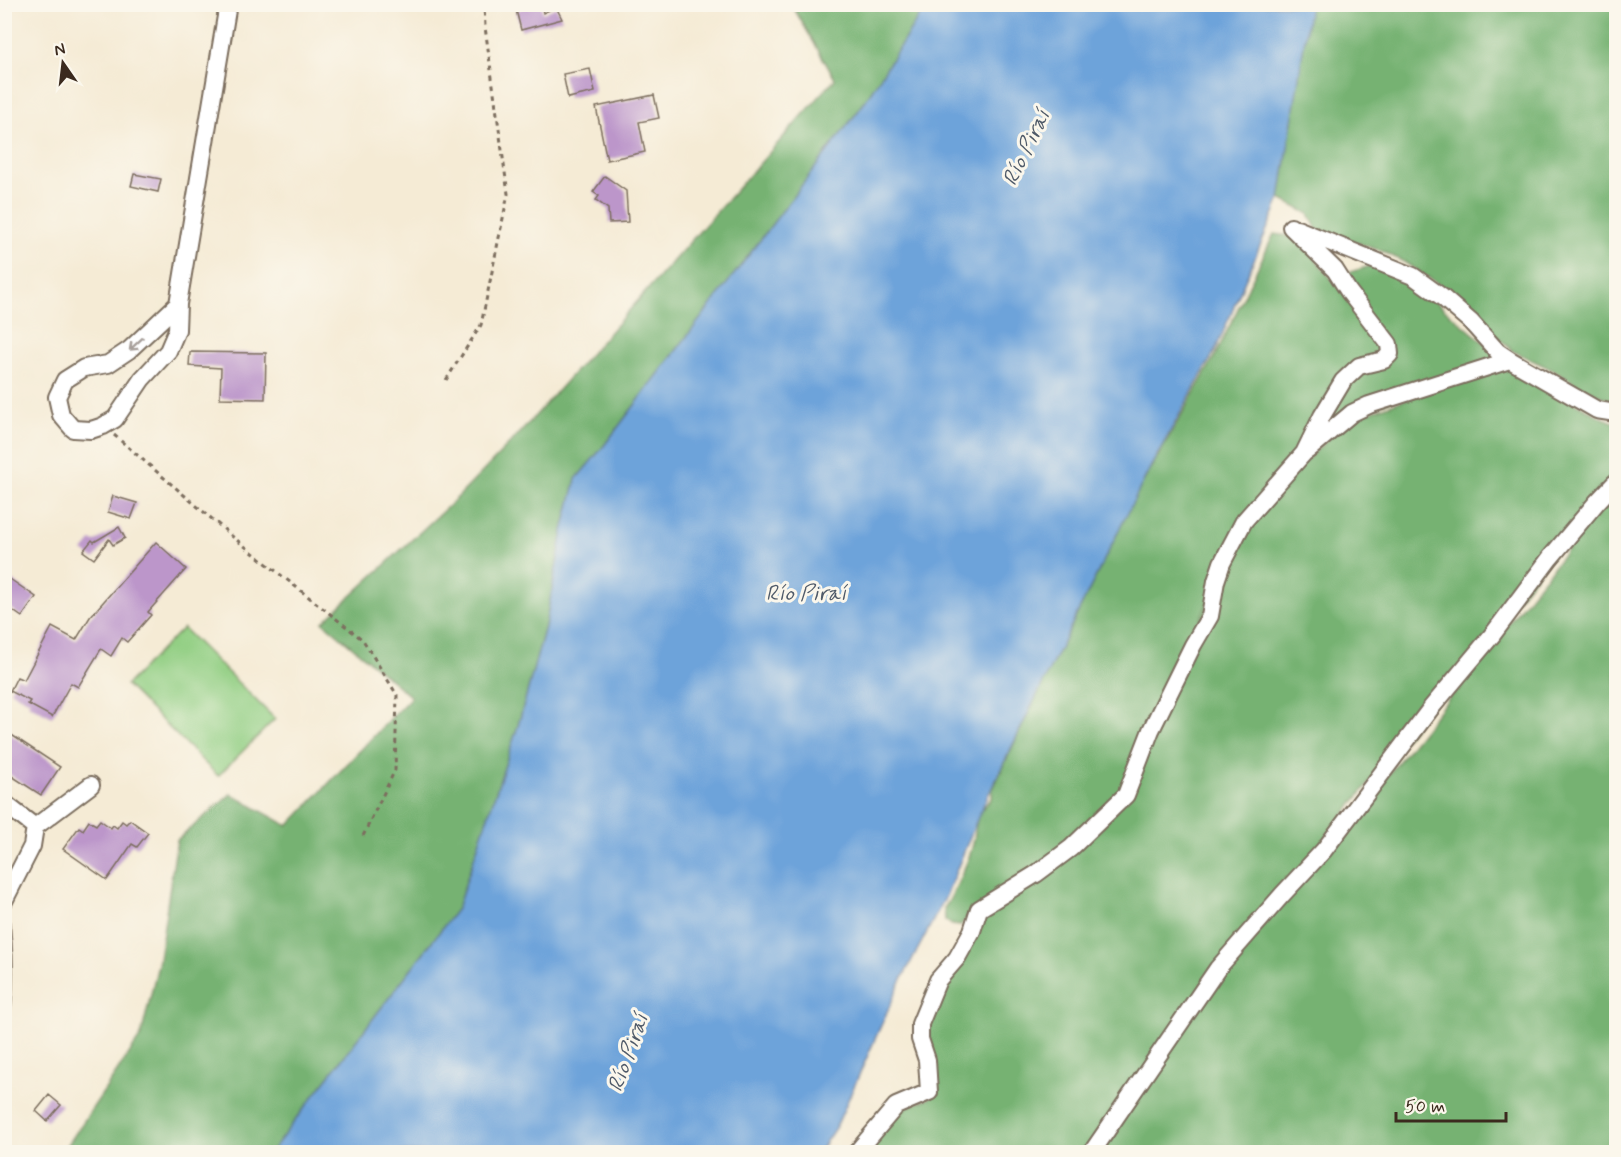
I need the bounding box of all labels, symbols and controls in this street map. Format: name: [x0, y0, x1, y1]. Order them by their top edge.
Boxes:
north arrow: [33, 33, 93, 93]
text: N: [52, 38, 67, 61]
water label: Río Piraí: [997, 104, 1058, 190]
one-way arrow: [129, 337, 144, 351]
water label: Río Piraí: [766, 580, 848, 608]
water label: Río Piraí: [602, 1008, 657, 1096]
scale bar: [1396, 1085, 1506, 1123]
text: 50 m: [1405, 1095, 1445, 1119]

